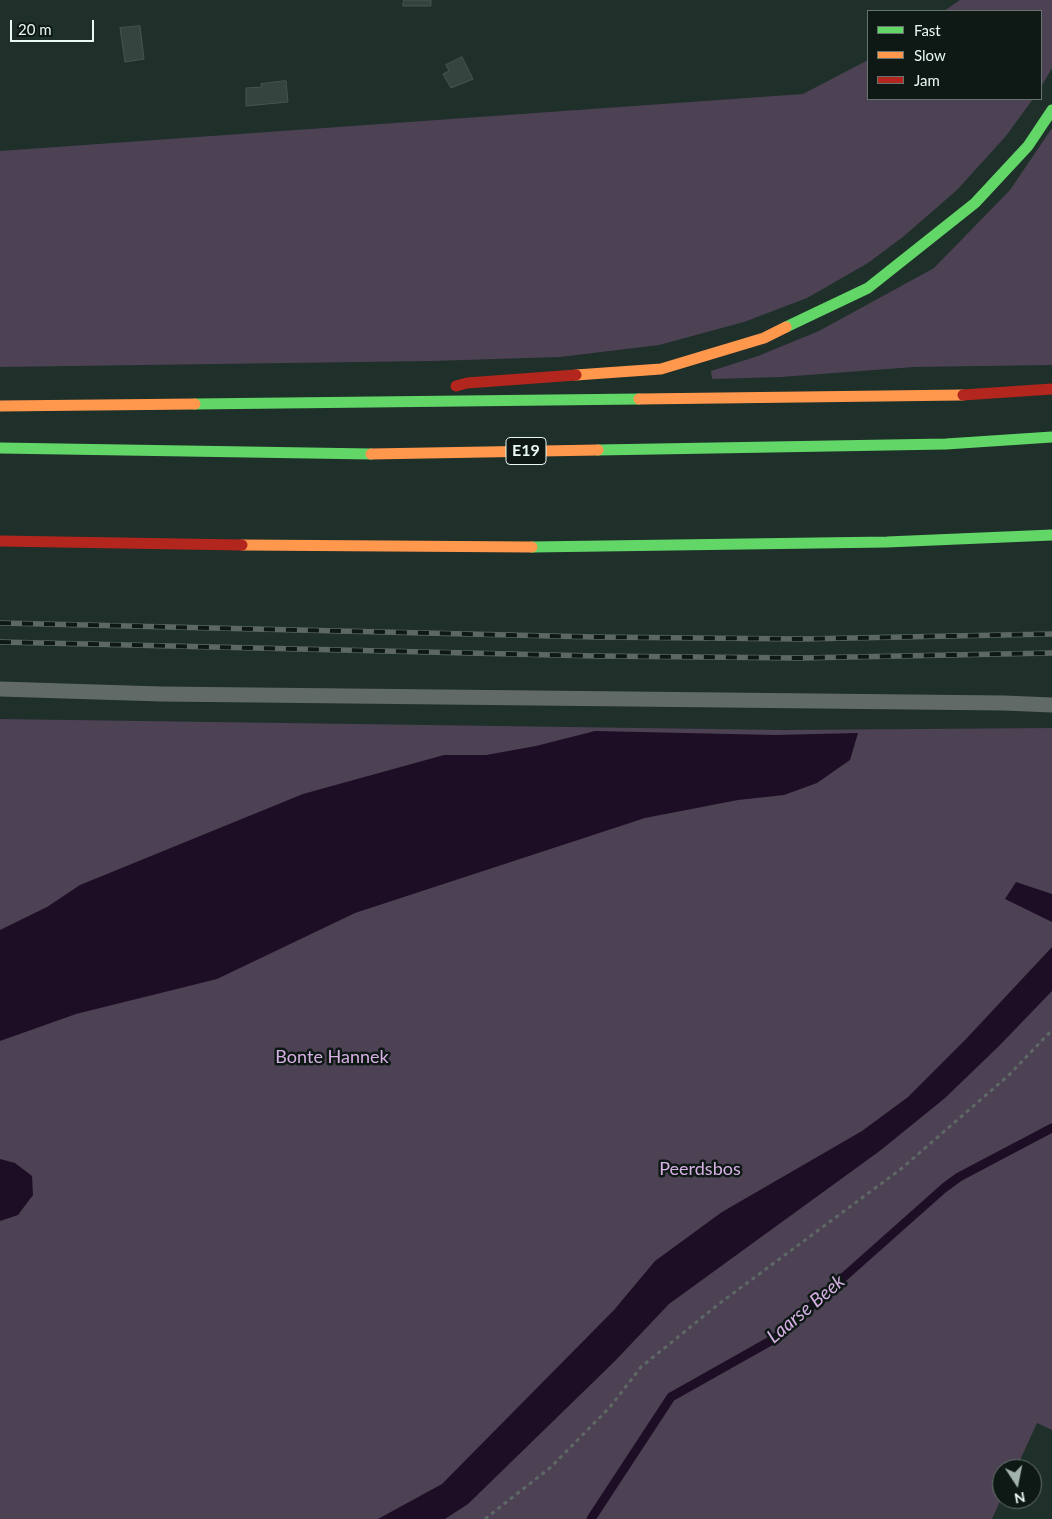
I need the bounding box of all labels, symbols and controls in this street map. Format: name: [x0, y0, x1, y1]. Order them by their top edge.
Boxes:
scale bar: [12, 10, 96, 42]
legend: [867, 10, 1042, 100]
text: 20 m: [18, 20, 52, 38]
text: Fast: [914, 21, 941, 39]
text: Slow: [914, 46, 946, 64]
text: Jam: [914, 71, 940, 89]
road number: E19: [506, 438, 546, 464]
park label: Bonte Hannek: [275, 1046, 389, 1068]
park label: Peerdsbos: [659, 1158, 741, 1180]
water label: Laarse Beek: [763, 1270, 849, 1348]
north arrow: [992, 1459, 1042, 1509]
text: N: [1013, 1489, 1027, 1508]

